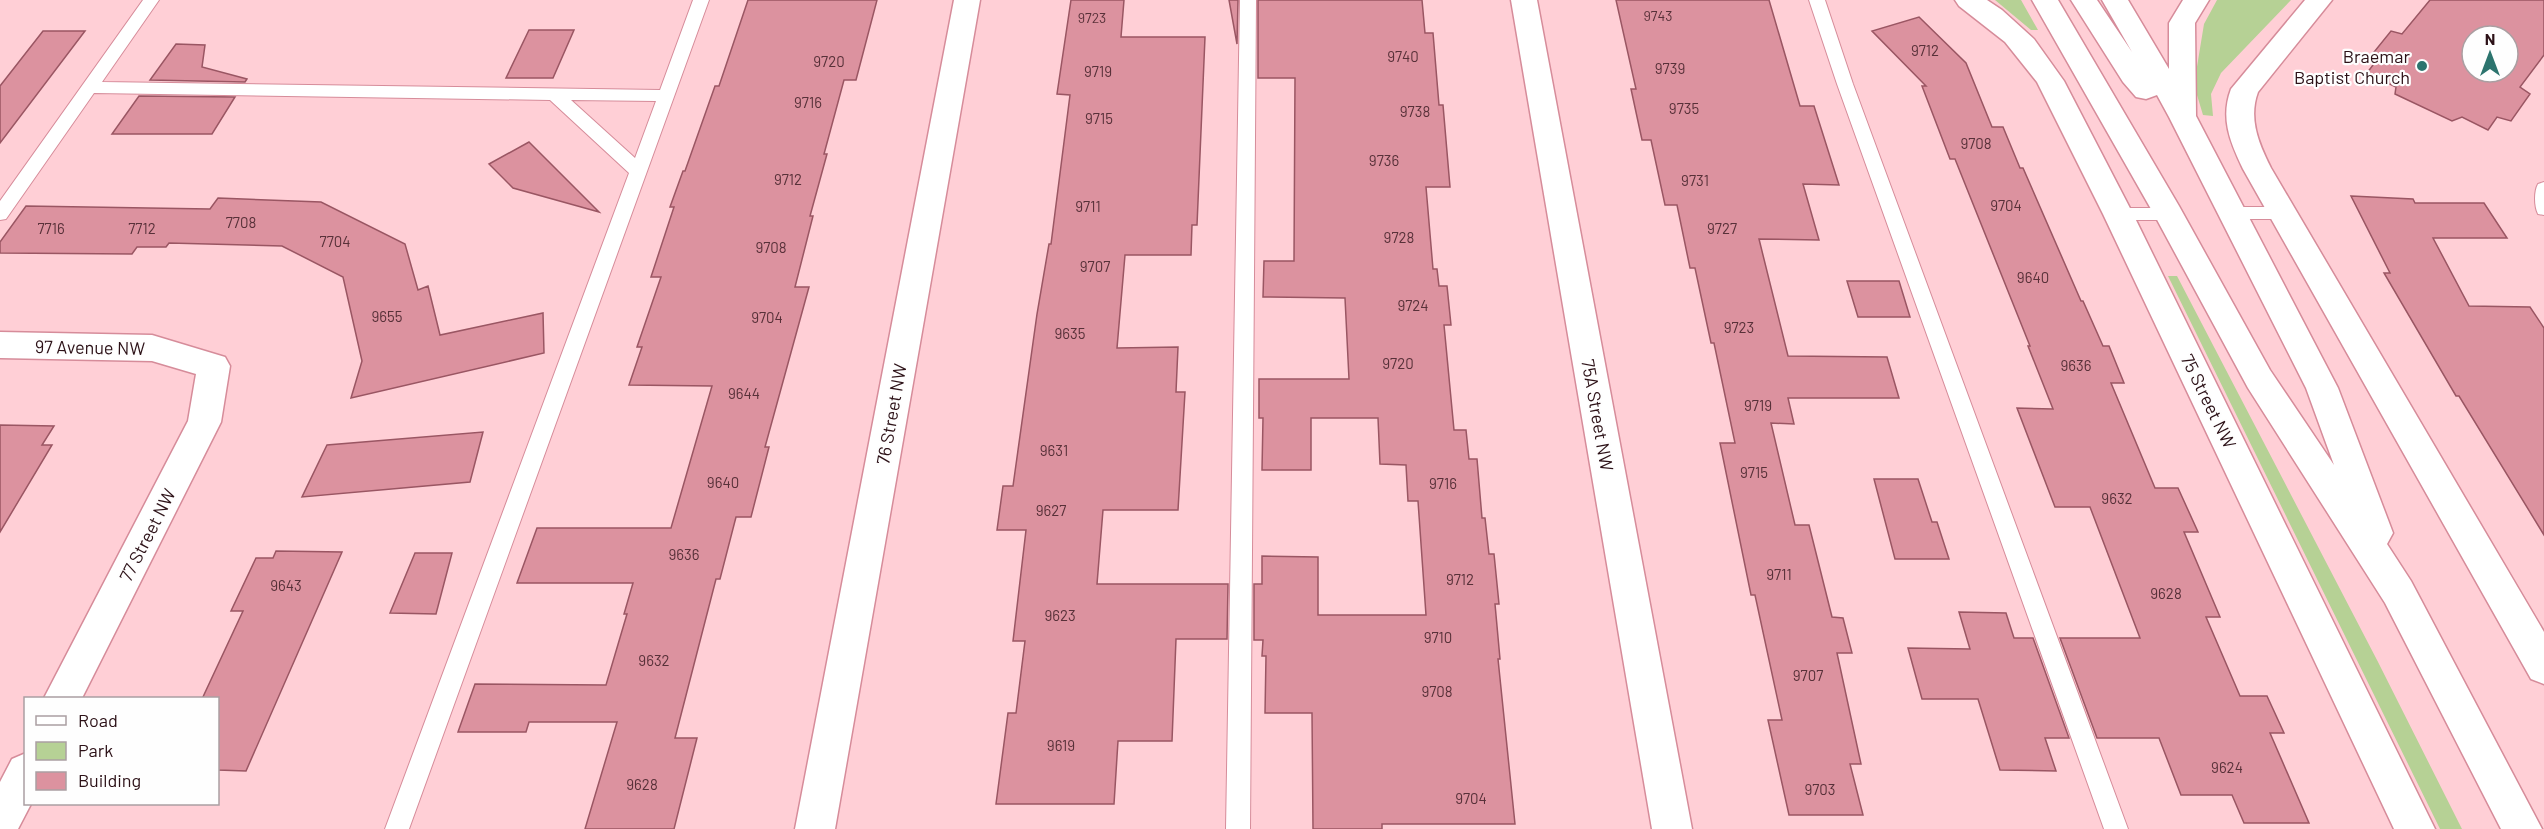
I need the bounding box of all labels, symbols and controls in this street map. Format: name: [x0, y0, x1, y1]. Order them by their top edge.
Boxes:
house number: 9743: [1644, 7, 1672, 24]
house number: 9723: [1078, 9, 1106, 26]
north arrow: [2460, 24, 2520, 84]
text: N: [2485, 29, 2495, 48]
house number: 9712: [1911, 41, 1939, 59]
place label: Braemar Baptist Church: [2294, 45, 2410, 88]
house number: 9740: [1387, 47, 1419, 65]
house number: 9720: [813, 52, 845, 70]
house number: 9739: [1655, 59, 1685, 77]
marker: Braemar Baptist Church: [2415, 59, 2429, 73]
house number: 9719: [1084, 62, 1112, 80]
house number: 9716: [794, 93, 822, 111]
house number: 9735: [1669, 99, 1699, 117]
house number: 9738: [1400, 102, 1430, 120]
house number: 9715: [1085, 109, 1113, 127]
house number: 9708: [1960, 134, 1992, 152]
house number: 9736: [1369, 151, 1399, 169]
house number: 9712: [774, 170, 802, 188]
house number: 9731: [1681, 171, 1709, 189]
house number: 9704: [1990, 196, 2022, 214]
house number: 9711: [1075, 197, 1101, 215]
house number: 7708: [226, 213, 256, 231]
house number: 7716: [37, 219, 65, 237]
house number: 7712: [128, 219, 156, 237]
house number: 9727: [1707, 219, 1737, 237]
house number: 9728: [1384, 228, 1414, 246]
house number: 7704: [320, 232, 350, 250]
house number: 9708: [755, 238, 787, 256]
house number: 9707: [1080, 257, 1110, 275]
house number: 9640: [2017, 268, 2049, 286]
house number: 9724: [1397, 296, 1429, 314]
house number: 9655: [372, 307, 402, 325]
house number: 9704: [751, 308, 783, 326]
house number: 9723: [1724, 318, 1754, 336]
house number: 9635: [1055, 324, 1085, 342]
street label: 97 Avenue NW: [35, 335, 146, 359]
street label: 75 Street NW: [2177, 350, 2241, 452]
house number: 9720: [1382, 354, 1414, 372]
house number: 9636: [2061, 356, 2092, 374]
street label: 75A Street NW: [1577, 357, 1619, 473]
street label: 76 Street NW: [871, 362, 911, 466]
house number: 9644: [728, 384, 760, 402]
house number: 9719: [1744, 396, 1772, 414]
house number: 9631: [1040, 441, 1068, 459]
house number: 9715: [1740, 463, 1768, 481]
house number: 9640: [707, 473, 739, 491]
house number: 9716: [1429, 474, 1457, 492]
street label: 77 Street NW: [114, 485, 180, 585]
house number: 9632: [2101, 489, 2133, 507]
house number: 9627: [1036, 501, 1066, 519]
house number: 9636: [669, 545, 700, 563]
house number: 9711: [1766, 565, 1792, 583]
house number: 9712: [1446, 570, 1474, 588]
house number: 9643: [270, 576, 302, 594]
house number: 9628: [2150, 584, 2182, 602]
house number: 9623: [1044, 606, 1076, 624]
house number: 9710: [1424, 628, 1452, 646]
house number: 9632: [638, 651, 670, 669]
house number: 9707: [1793, 666, 1823, 684]
house number: 9708: [1421, 682, 1453, 700]
legend: [24, 697, 219, 805]
text: Road: [78, 709, 118, 731]
house number: 9619: [1047, 736, 1075, 754]
text: Park: [78, 739, 113, 761]
house number: 9624: [2211, 758, 2243, 776]
text: Building: [78, 769, 141, 791]
house number: 9628: [626, 775, 658, 793]
house number: 9703: [1804, 780, 1836, 798]
house number: 9704: [1455, 789, 1487, 807]

